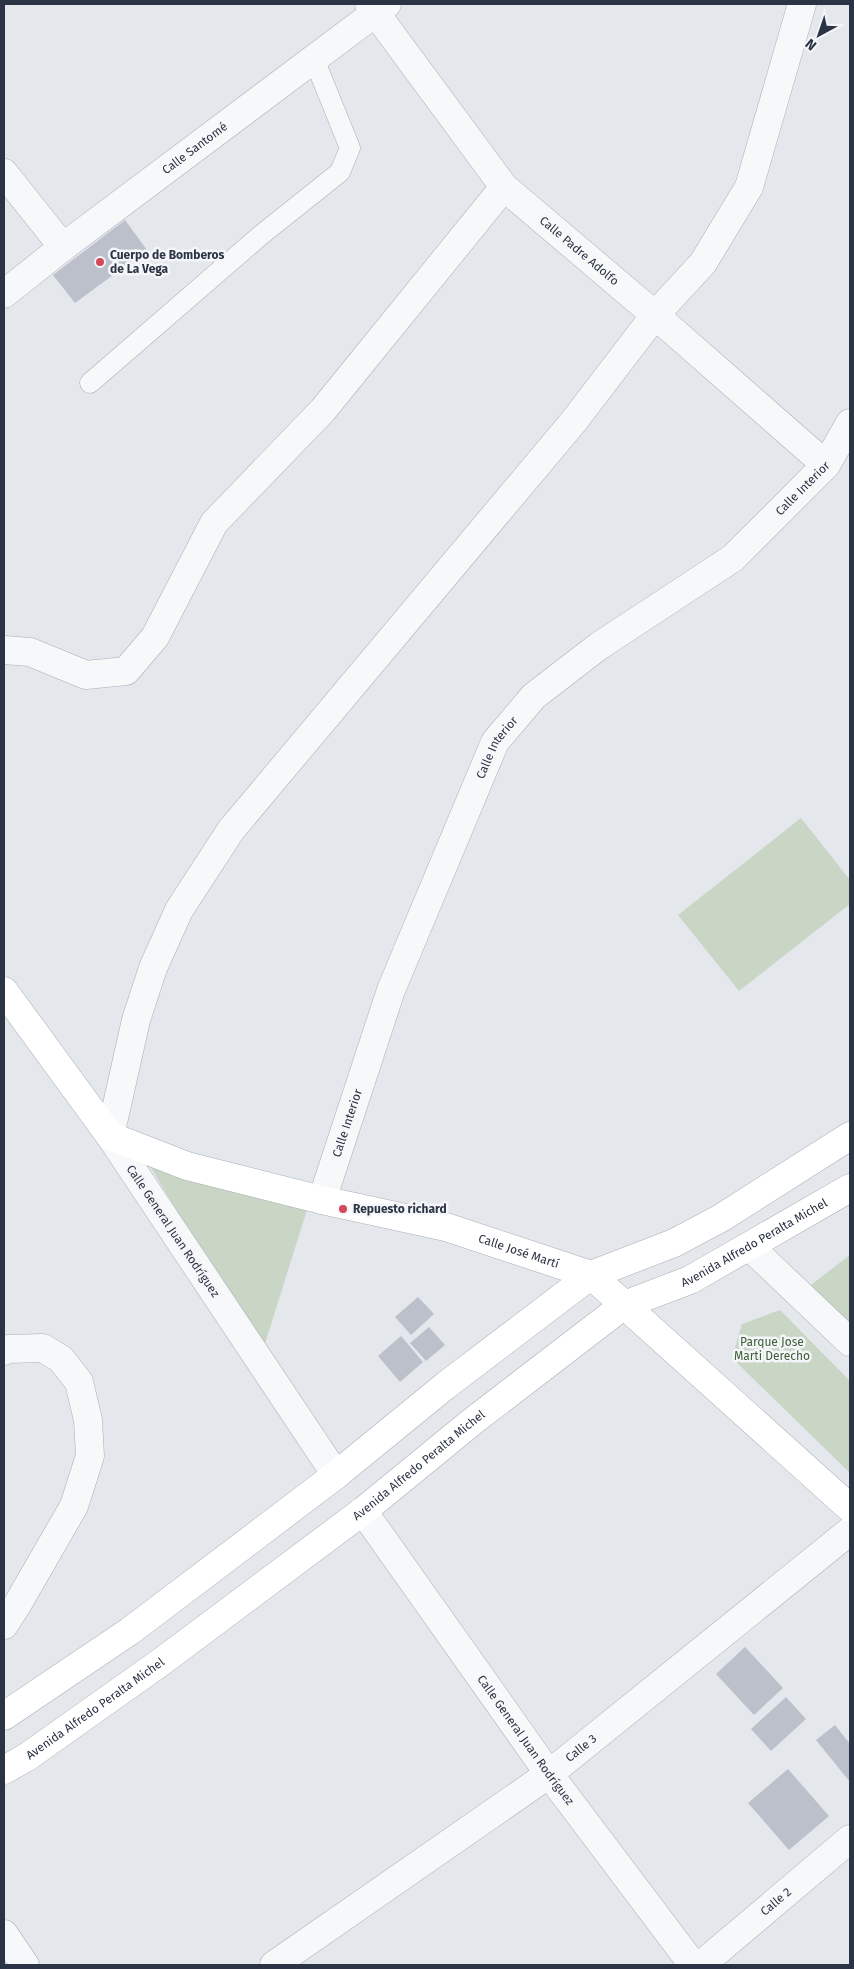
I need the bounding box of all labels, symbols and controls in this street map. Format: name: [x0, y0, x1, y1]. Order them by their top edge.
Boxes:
north arrow: [794, 10, 844, 60]
text: N: [802, 35, 820, 54]
street label: Calle Santomé: [159, 119, 230, 177]
street label: Calle Padre Adolfo: [537, 213, 622, 288]
place label: Cuerpo de Bomberos de La Vega: [110, 248, 224, 276]
marker: Cuerpo de Bomberos de La Vega: [94, 256, 106, 268]
street label: Calle Interior: [773, 458, 833, 518]
street label: Calle Interior: [473, 713, 521, 781]
street label: Calle Interior: [330, 1087, 365, 1159]
street label: Calle General Juan Rodríguez: [124, 1162, 222, 1300]
street label: Avenida Alfredo Peralta Michel: [679, 1195, 830, 1290]
place label: Repuesto richard: [353, 1202, 447, 1216]
marker: Repuesto richard: [337, 1203, 349, 1215]
street label: Calle José Martí: [477, 1231, 561, 1271]
park label: Parque Jose Marti Derecho: [734, 1335, 810, 1363]
street label: Avenida Alfredo Peralta Michel: [350, 1407, 488, 1523]
street label: Avenida Alfredo Peralta Michel: [23, 1655, 168, 1762]
street label: Calle General Juan Rodríguez: [474, 1673, 577, 1808]
street label: Calle 3: [563, 1731, 599, 1765]
street label: Calle 2: [758, 1885, 794, 1919]

